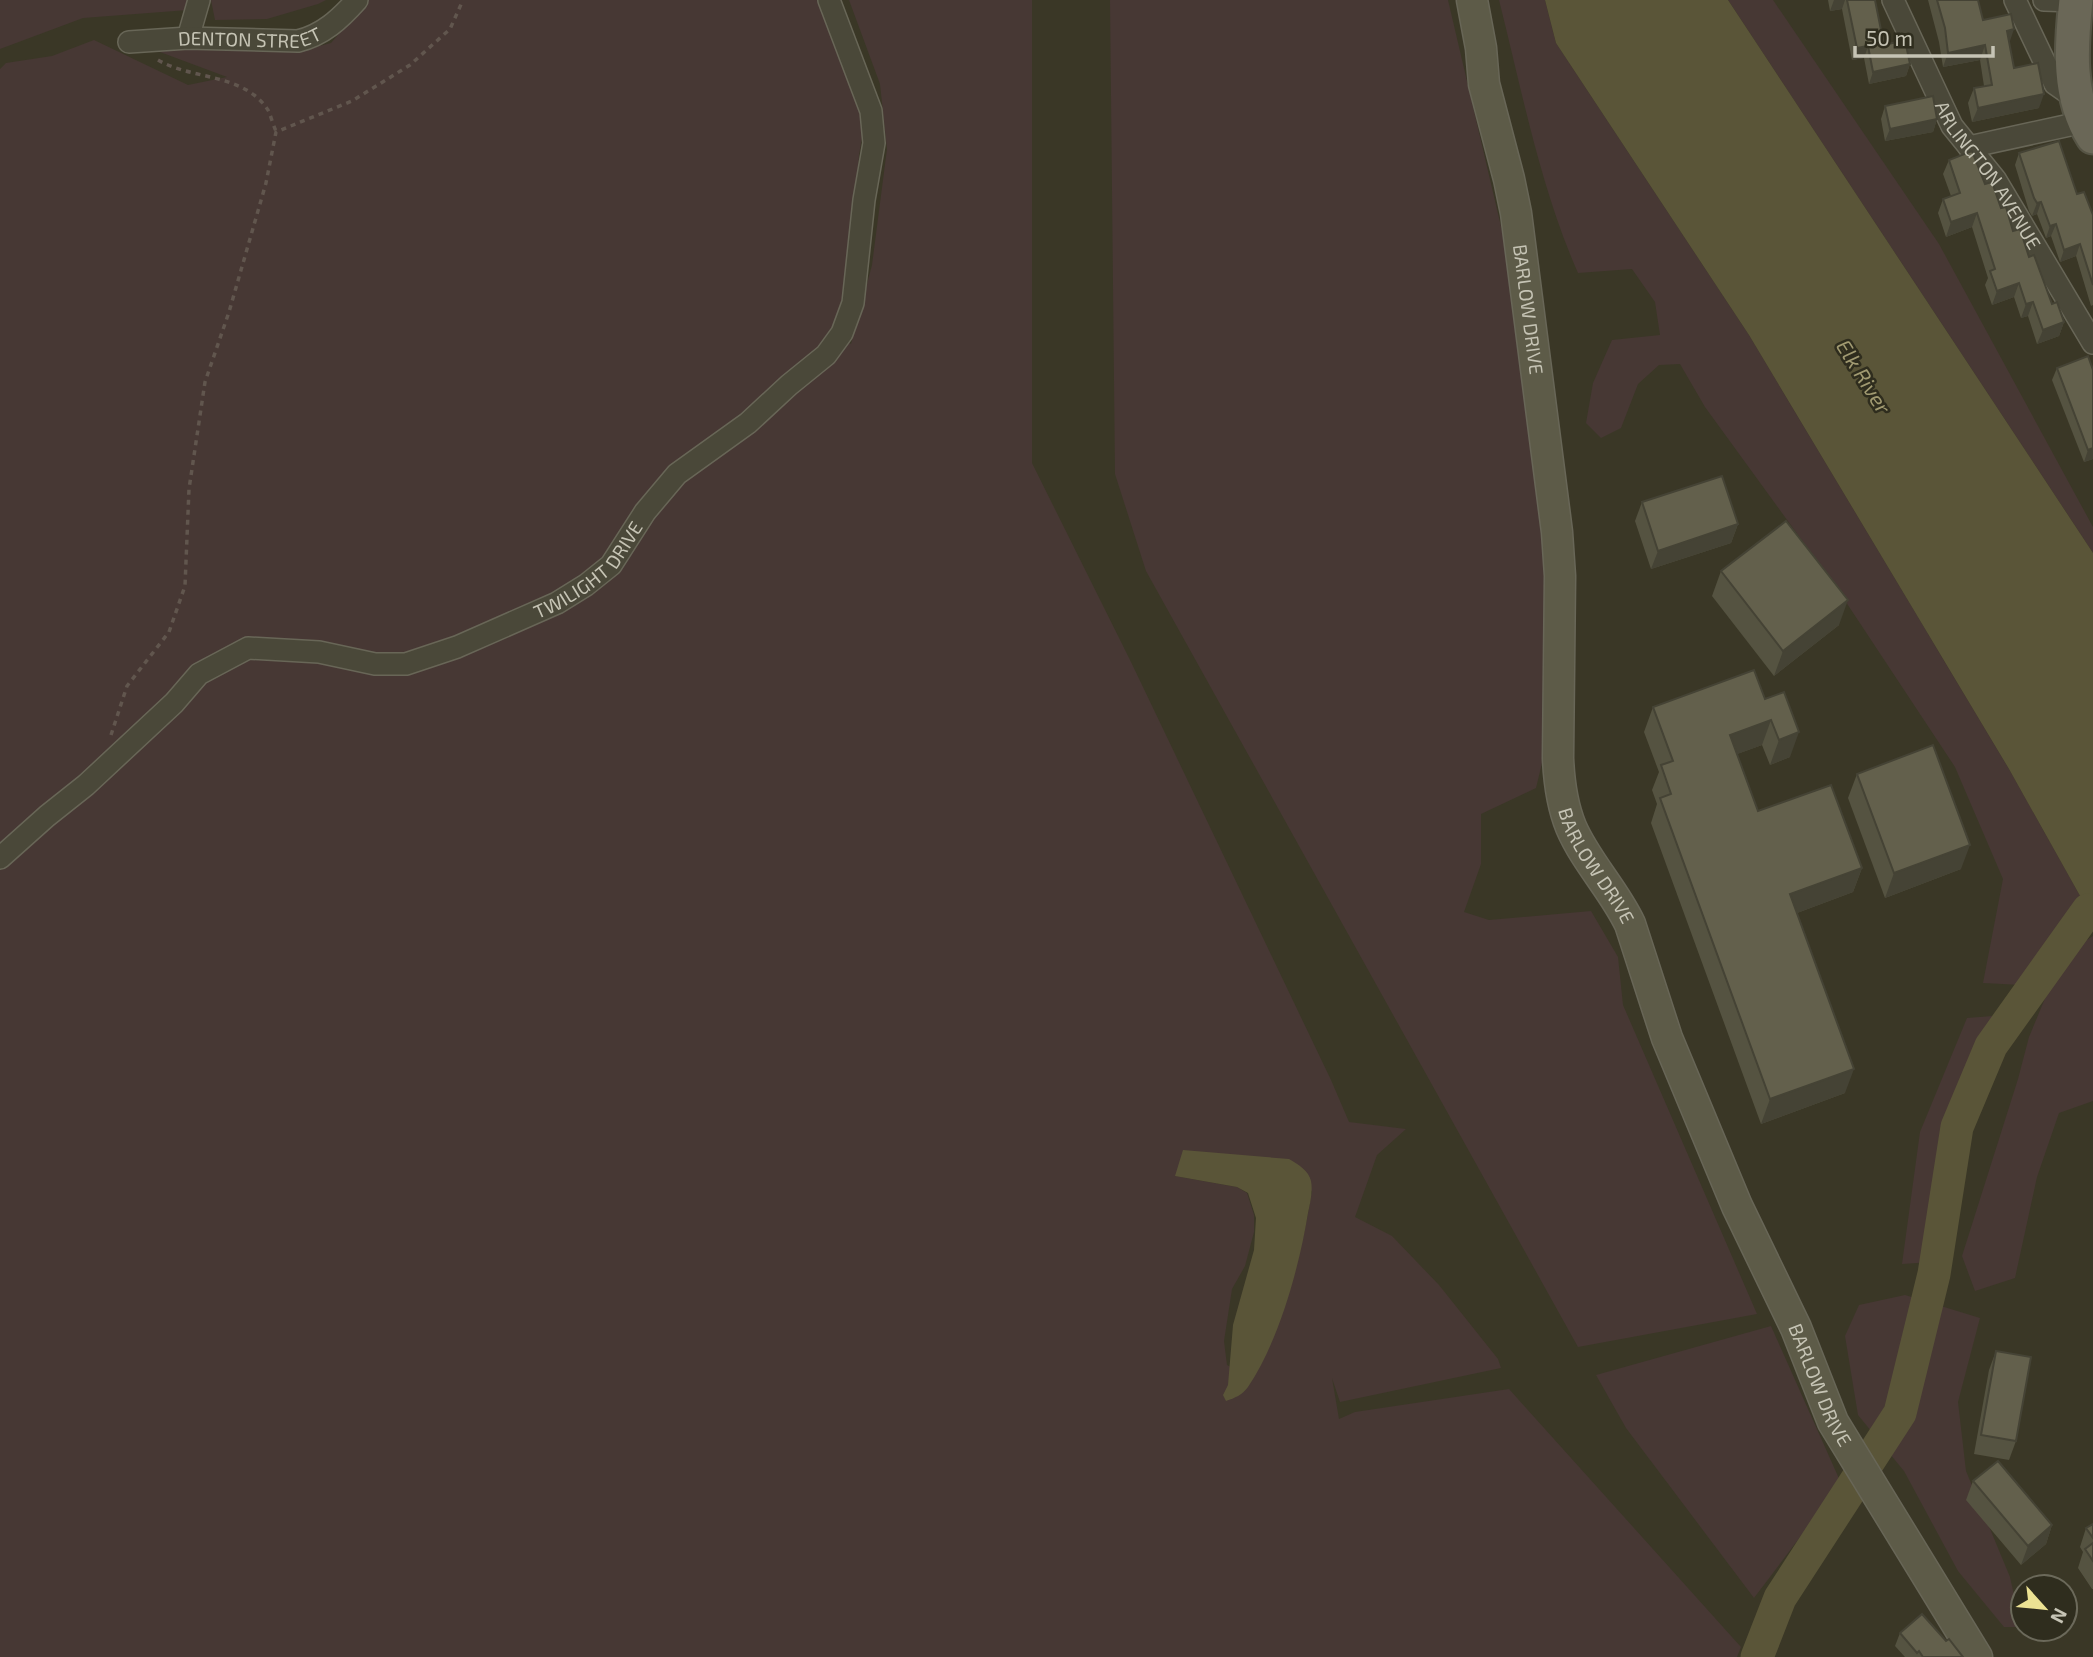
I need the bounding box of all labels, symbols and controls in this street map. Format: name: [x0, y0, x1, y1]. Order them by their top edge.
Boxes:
scale bar: [1855, 14, 1993, 58]
street label: DENTON STREET: [177, 22, 325, 52]
text: 50 m: [1866, 25, 1913, 50]
street label: ARLINGTON AVENUE: [1931, 97, 2046, 253]
street label: BARLOW DRIVE: [1509, 243, 1549, 376]
water label: Elk River: [1832, 335, 1897, 418]
street label: TWILIGHT DRIVE: [530, 517, 647, 623]
street label: BARLOW DRIVE: [1554, 805, 1640, 927]
street label: BARLOW DRIVE: [1784, 1320, 1857, 1450]
north arrow: [2009, 1573, 2079, 1643]
text: N: [2046, 1605, 2073, 1627]

